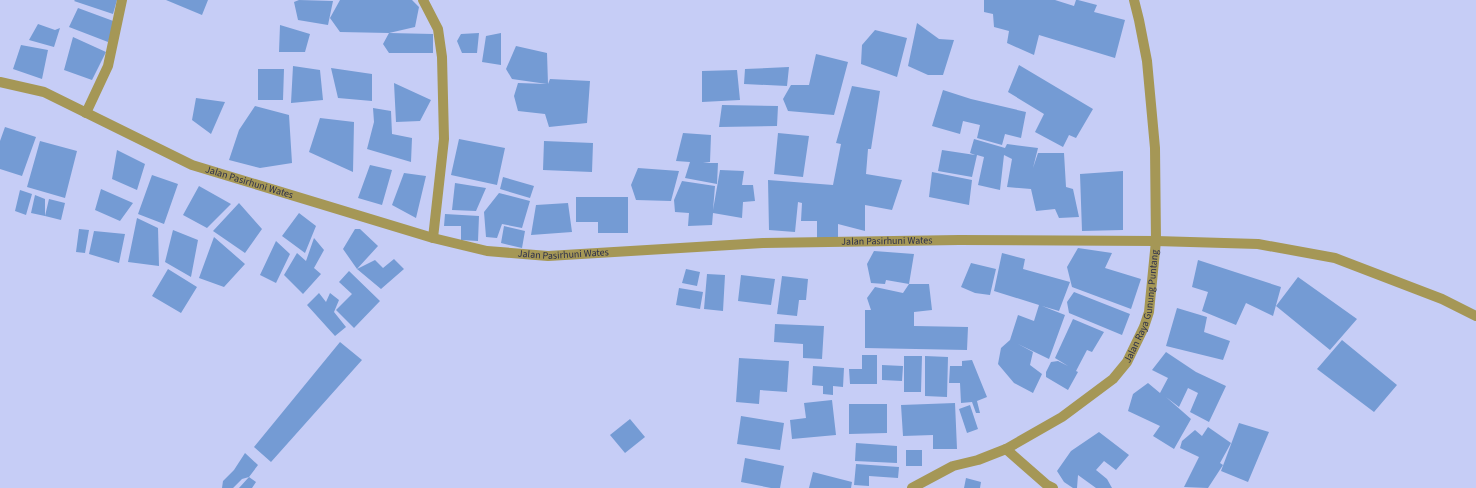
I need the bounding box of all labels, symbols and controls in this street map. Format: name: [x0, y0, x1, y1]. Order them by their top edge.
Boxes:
street label: Jalan Pasirhuni Wates: [204, 162, 295, 202]
street label: Jalan Pasirhuni Wates: [841, 233, 933, 249]
street label: Jalan Pasirhuni Wates: [517, 245, 609, 263]
street label: Jalan Raya Gunung Puntang: [1121, 249, 1162, 365]

